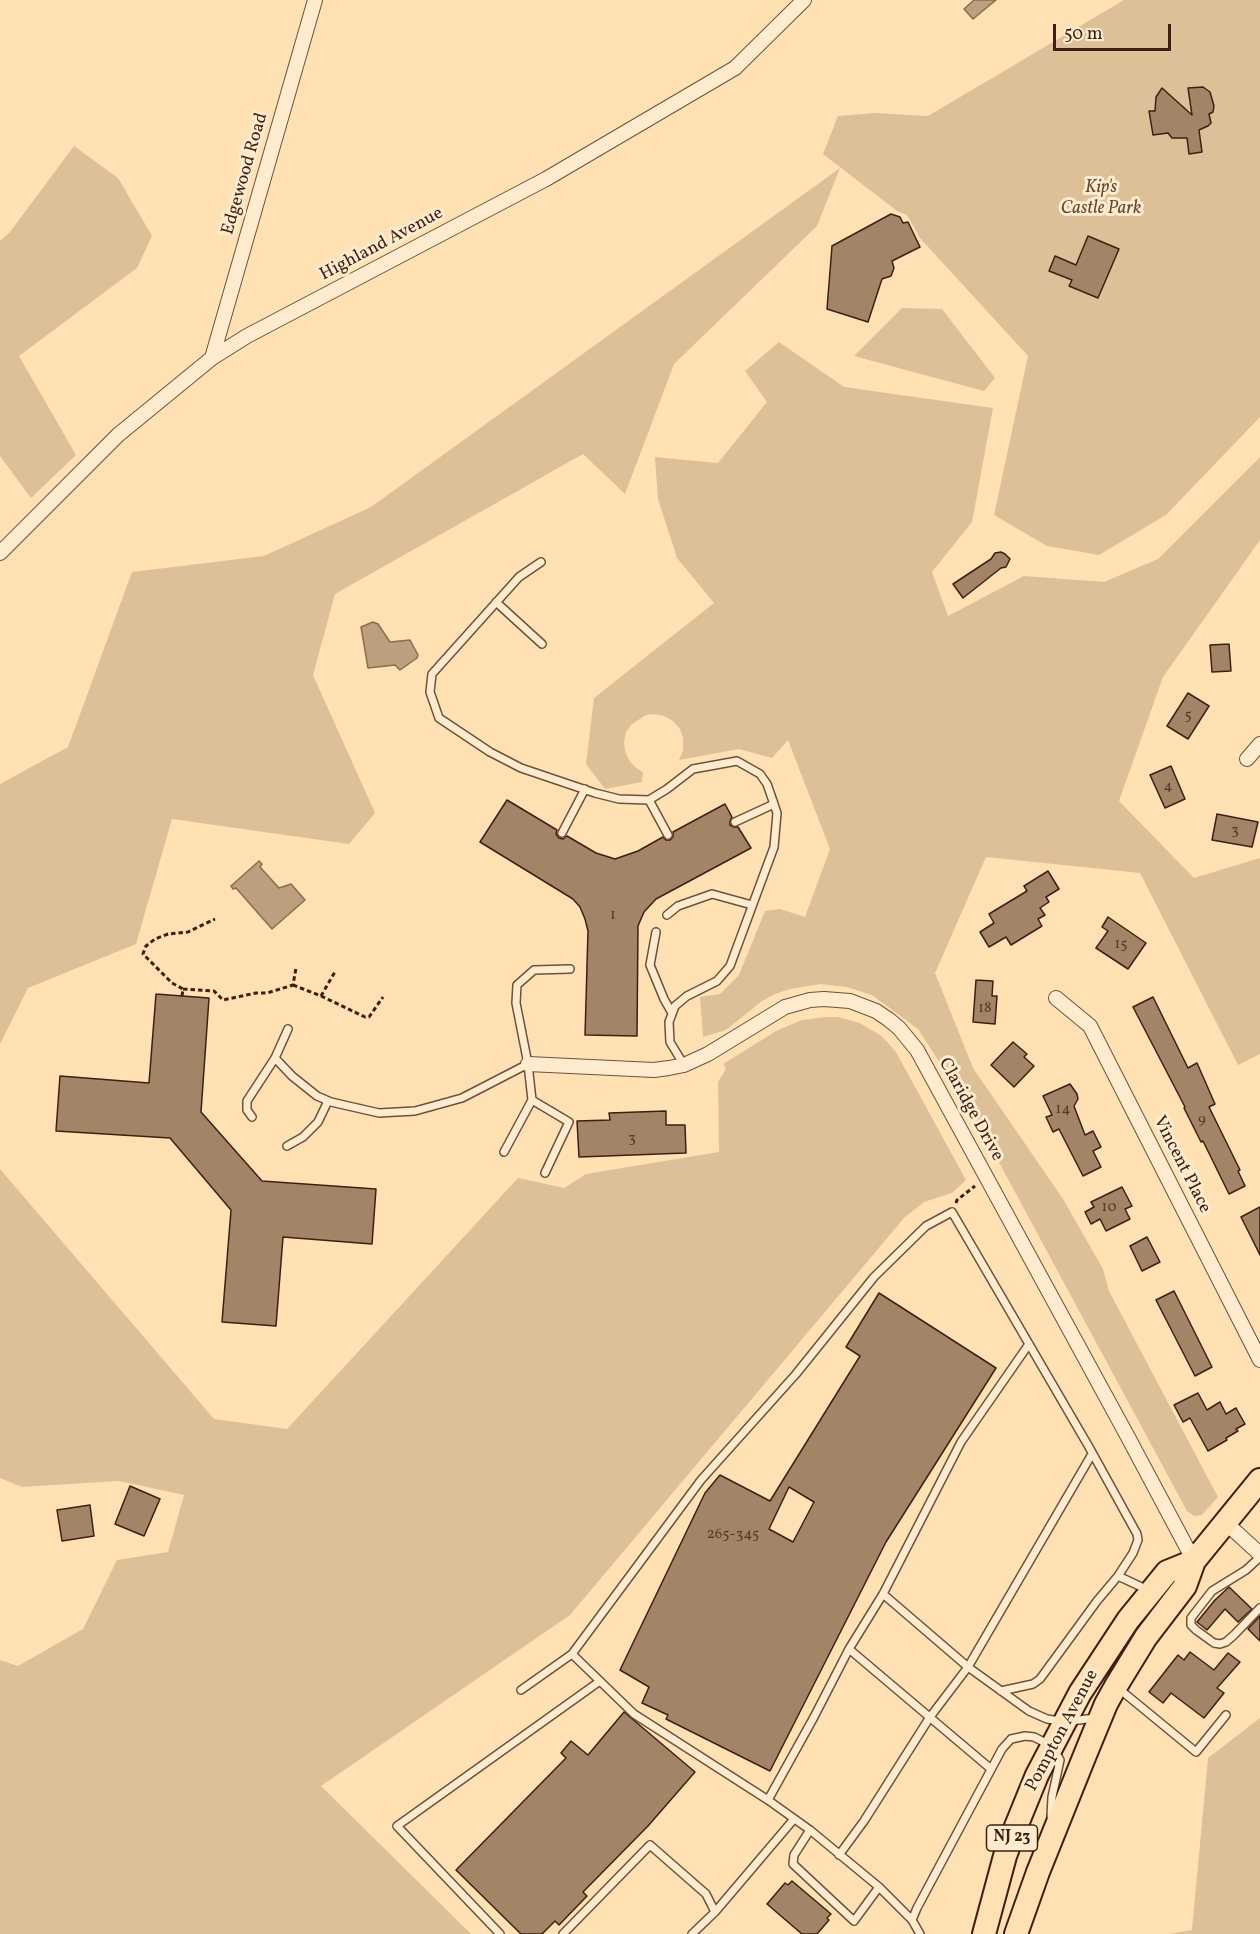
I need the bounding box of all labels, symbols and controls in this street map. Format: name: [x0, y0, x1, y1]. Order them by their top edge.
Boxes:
scale bar: [1056, 12, 1174, 50]
text: 50 m: [1064, 22, 1103, 47]
street label: Edgewood Road: [218, 111, 274, 237]
park label: Kip's Castle Park: [1061, 178, 1141, 220]
street label: Highland Avenue: [317, 203, 447, 287]
house number: 5: [1184, 707, 1192, 725]
house number: 4: [1164, 778, 1172, 796]
house number: 3: [1231, 822, 1239, 840]
house number: 1: [610, 907, 616, 925]
house number: 15: [1114, 936, 1128, 954]
house number: 18: [978, 1000, 992, 1018]
street label: Claridge Drive: [933, 1055, 1007, 1165]
house number: 14: [1056, 1101, 1070, 1119]
house number: 9: [1198, 1111, 1206, 1129]
street label: Vincent Place: [1147, 1113, 1215, 1217]
house number: 3: [628, 1130, 636, 1148]
house number: 10: [1102, 1199, 1116, 1217]
house number: 265-345: [707, 1526, 759, 1544]
street label: Pompton Avenue: [1022, 1666, 1104, 1796]
road number: NJ 23: [986, 1825, 1038, 1851]

